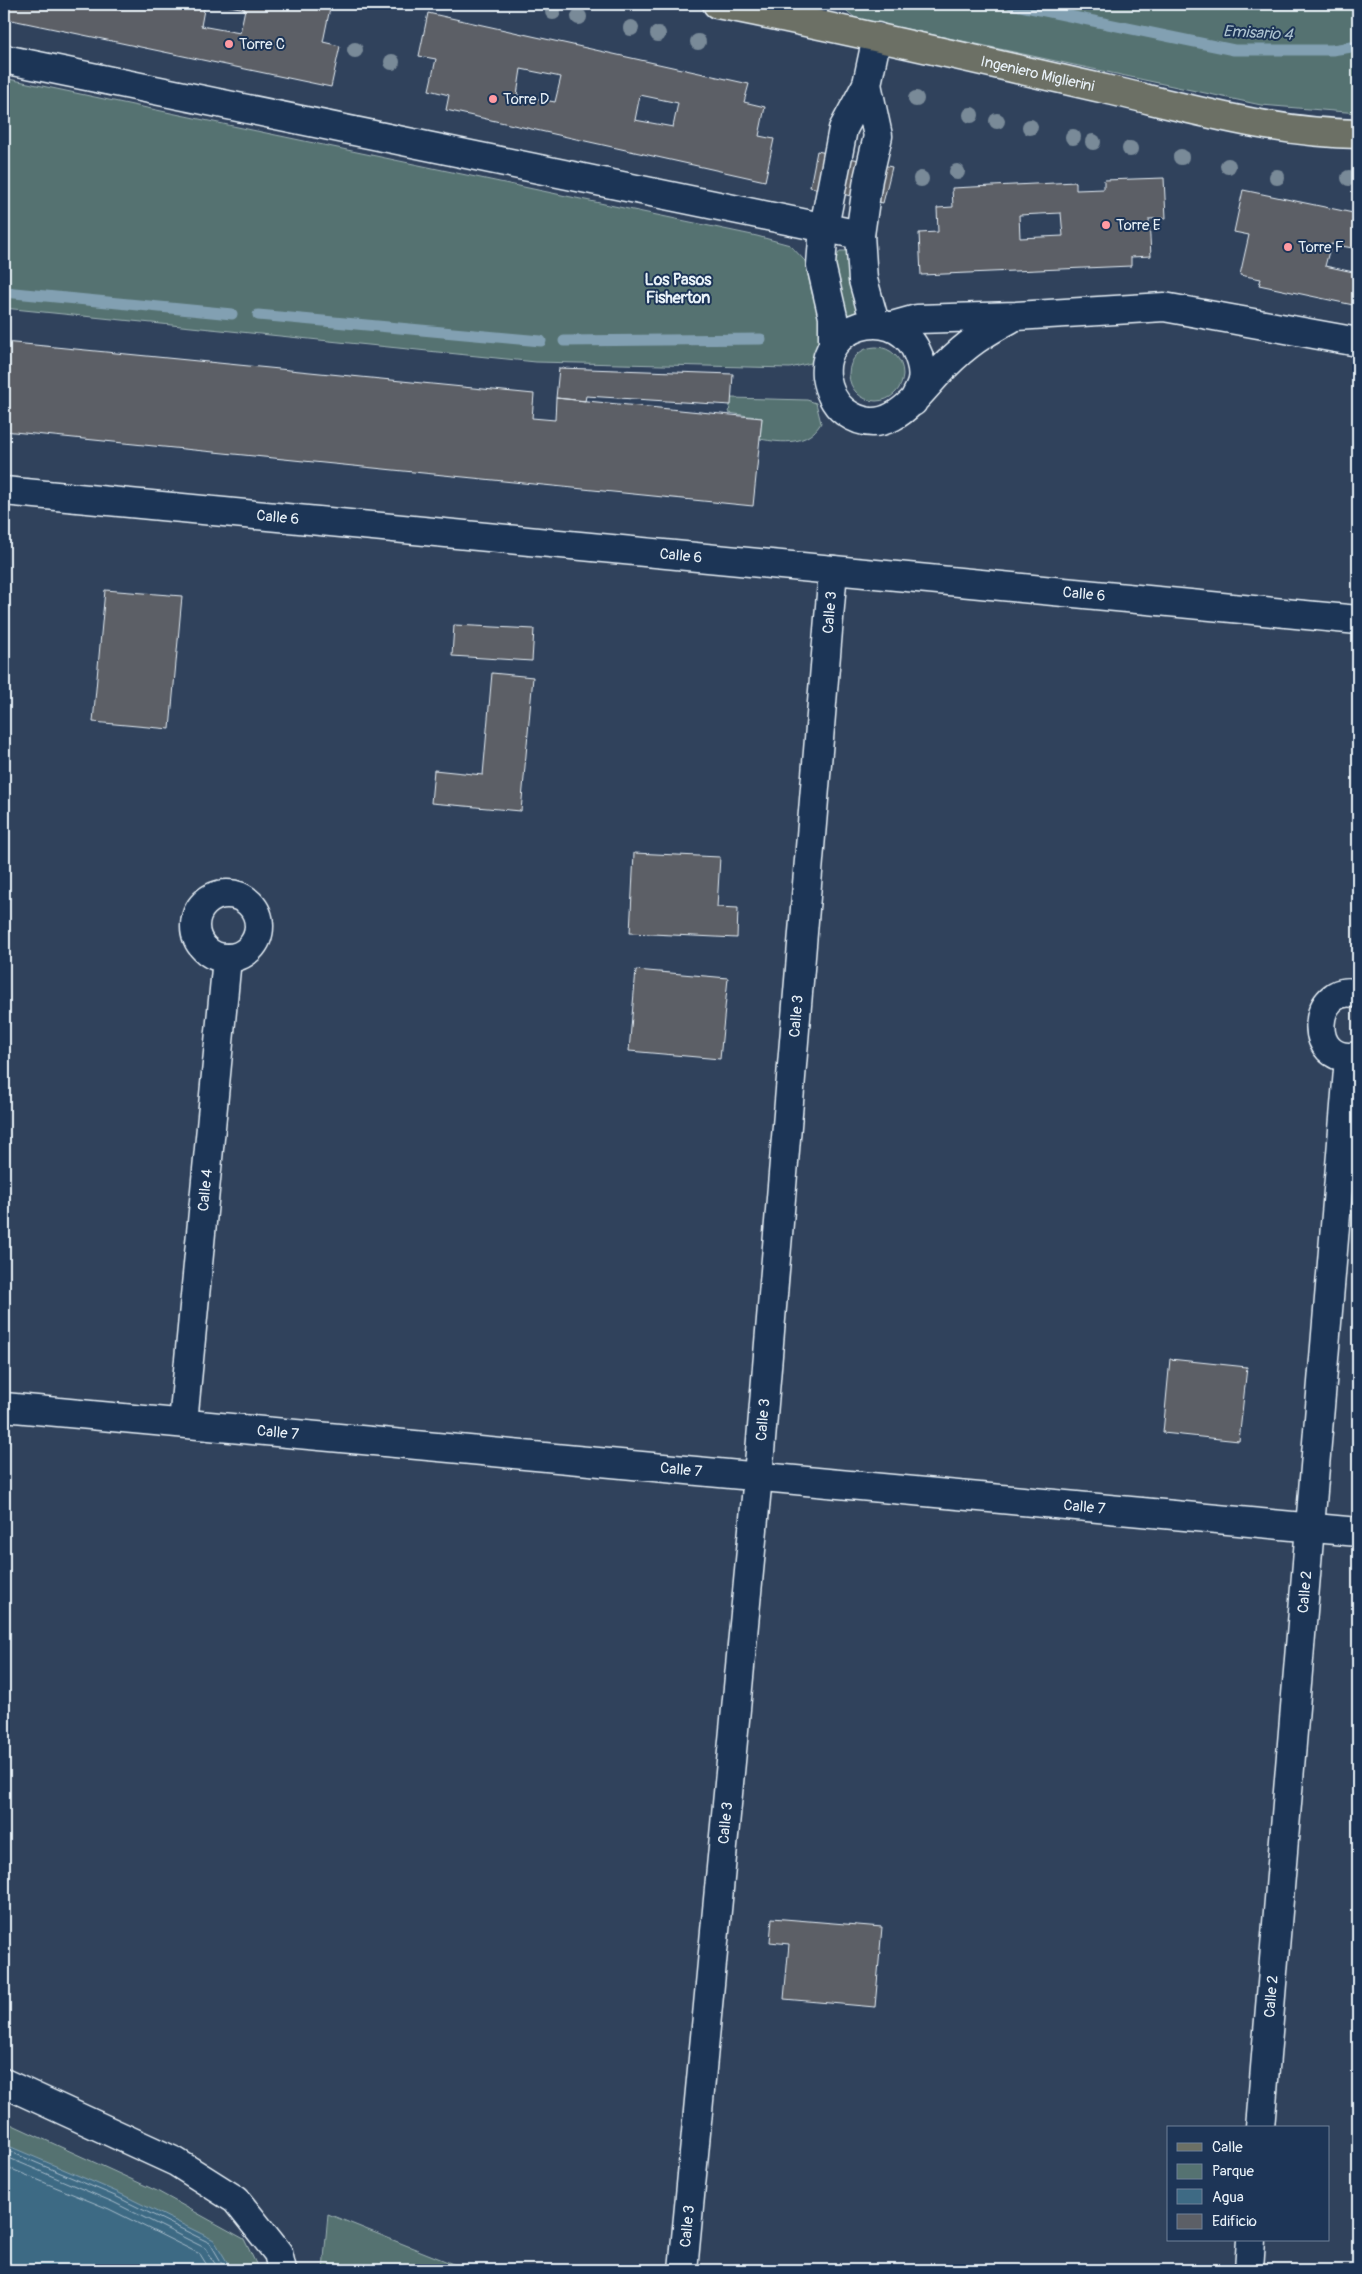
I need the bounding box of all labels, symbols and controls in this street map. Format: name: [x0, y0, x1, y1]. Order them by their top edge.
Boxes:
water label: Emisario 4: [1223, 21, 1294, 45]
place label: Torre C: [239, 35, 285, 54]
marker: Torre C: [223, 38, 235, 50]
street label: Ingeniero Miglierini: [979, 52, 1096, 96]
place label: Torre D: [503, 90, 549, 109]
marker: Torre D: [487, 93, 499, 105]
place label: Torre E: [1116, 216, 1161, 235]
marker: Torre E: [1100, 219, 1112, 231]
place label: Torre F: [1298, 238, 1344, 257]
marker: Torre F: [1282, 241, 1294, 253]
district label: Los Pasos Fisherton: [645, 270, 712, 308]
street label: Calle 6: [256, 506, 300, 529]
street label: Calle 6: [659, 545, 703, 567]
street label: Calle 6: [1062, 583, 1106, 606]
street label: Calle 3: [819, 591, 841, 634]
street label: Calle 3: [785, 994, 808, 1038]
street label: Calle 4: [194, 1168, 217, 1212]
street label: Calle 3: [752, 1398, 774, 1442]
street label: Calle 7: [256, 1421, 300, 1444]
street label: Calle 7: [659, 1459, 703, 1481]
street label: Calle 7: [1063, 1496, 1106, 1519]
street label: Calle 2: [1294, 1570, 1316, 1614]
street label: Calle 3: [714, 1801, 737, 1845]
street label: Calle 2: [1260, 1975, 1283, 2018]
legend: [1167, 2126, 1330, 2242]
text: Calle: [1212, 2138, 1243, 2157]
text: Parque: [1212, 2162, 1255, 2181]
text: Agua: [1212, 2188, 1244, 2207]
street label: Calle 3: [676, 2204, 699, 2248]
text: Edificio: [1212, 2212, 1257, 2231]

